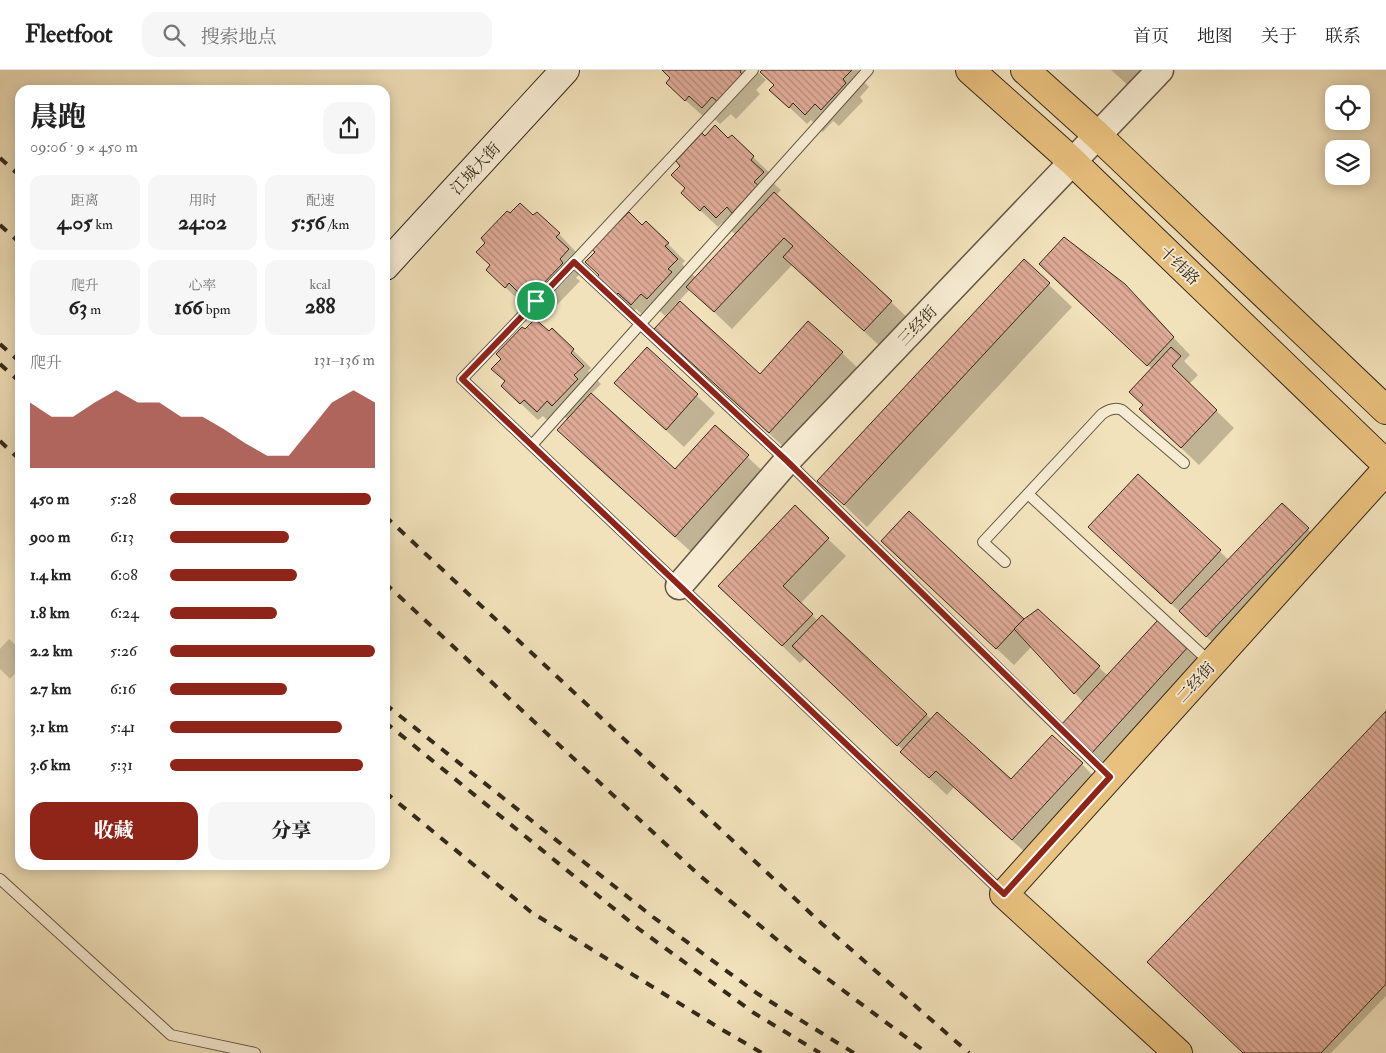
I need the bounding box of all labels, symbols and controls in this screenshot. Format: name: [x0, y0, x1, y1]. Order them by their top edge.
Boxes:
search box: [142, 12, 492, 57]
text: Fleetfoot: [25, 19, 112, 50]
icon: search: [160, 21, 188, 49]
text: 搜索地点: [200, 25, 277, 49]
text: 首页: [1133, 25, 1169, 48]
text: 地图: [1197, 25, 1233, 48]
text: 关于: [1261, 25, 1297, 48]
text: 联系: [1325, 25, 1361, 48]
map controls: [1325, 85, 1370, 185]
button: locate: [1325, 85, 1370, 130]
text: 晨跑: [30, 100, 86, 135]
button: share: [323, 102, 375, 154]
text: 09:06 · 9 × 450 m: [30, 137, 138, 157]
street label: 江城大街: [447, 138, 505, 199]
button: layers: [1325, 140, 1370, 185]
text: 距离: [71, 192, 99, 209]
text: 用时: [188, 192, 216, 209]
text: 配速: [306, 192, 334, 209]
text: 4.05: [57, 209, 93, 236]
text: 24:02: [178, 209, 227, 236]
text: 5:56: [291, 209, 325, 236]
text: km: [93, 216, 113, 233]
text: /km: [325, 216, 349, 233]
street label: 十纬路: [1155, 242, 1204, 290]
text: kcal: [309, 276, 331, 293]
text: 爬升: [71, 277, 99, 294]
text: 心率: [188, 277, 216, 294]
pin: [515, 280, 557, 322]
icon: arrive: [522, 287, 550, 315]
text: 288: [305, 293, 335, 320]
text: 63: [69, 294, 87, 321]
text: 166: [174, 294, 203, 321]
text: m: [87, 301, 101, 318]
text: bpm: [203, 301, 231, 318]
street label: 三经街: [894, 301, 942, 350]
text: 131–136 m: [314, 350, 375, 370]
text: 爬升: [30, 353, 62, 373]
text: 450 m: [30, 489, 70, 509]
text: 5:28: [110, 489, 137, 509]
text: 900 m: [30, 527, 70, 547]
text: 6:13: [110, 527, 134, 547]
text: 1.4 km: [30, 565, 71, 585]
text: 6:08: [110, 565, 138, 585]
text: 1.8 km: [30, 603, 70, 623]
text: 6:24: [110, 603, 139, 623]
text: 2.2 km: [30, 641, 73, 661]
text: 5:26: [110, 641, 137, 661]
street label: 二经街: [1172, 658, 1219, 707]
text: 2.7 km: [30, 679, 71, 699]
text: 6:16: [110, 679, 136, 699]
text: 3.1 km: [30, 717, 68, 737]
text: 5:41: [110, 717, 135, 737]
text: 3.6 km: [30, 755, 71, 775]
text: 5:31: [110, 755, 133, 775]
button: 收藏: [30, 802, 198, 860]
button: 分享: [208, 802, 375, 860]

